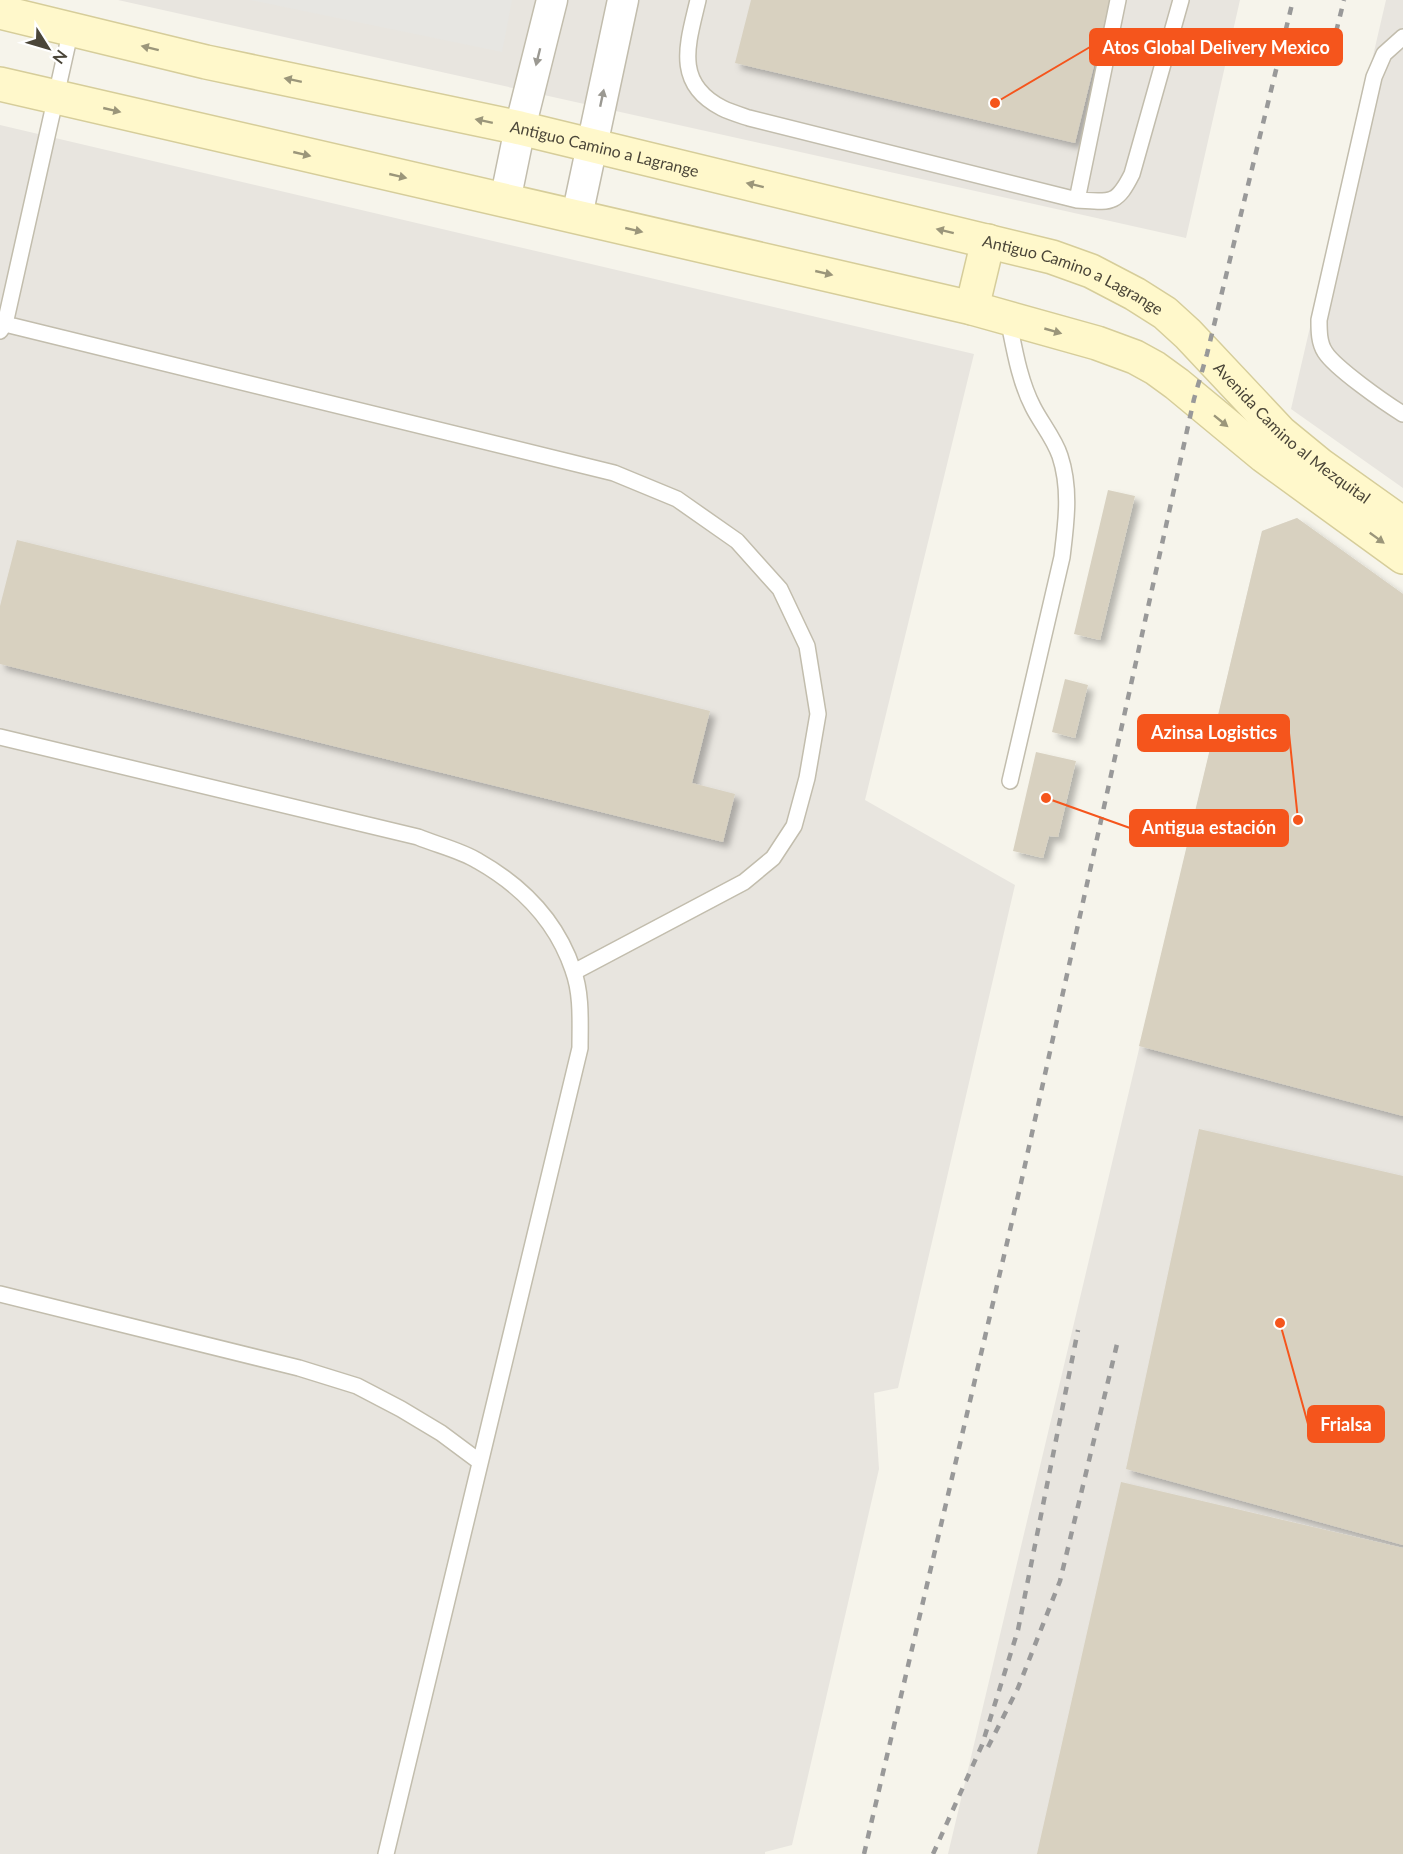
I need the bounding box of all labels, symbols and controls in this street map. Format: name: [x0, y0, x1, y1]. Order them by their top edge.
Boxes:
north arrow: [18, 18, 78, 78]
callout: Atos Global Delivery Mexico: [1090, 29, 1342, 65]
text: Atos Global Delivery Mexico: [1101, 36, 1330, 58]
one-way arrow: [140, 43, 159, 53]
text: N: [49, 47, 72, 68]
one-way arrow: [532, 48, 542, 66]
one-way arrow: [284, 75, 302, 85]
one-way arrow: [597, 88, 607, 107]
one-way arrow: [103, 105, 121, 115]
one-way arrow: [474, 115, 493, 125]
street label: Antiguo Camino a Lagrange: [509, 116, 701, 180]
one-way arrow: [292, 150, 311, 160]
one-way arrow: [389, 172, 407, 182]
one-way arrow: [745, 180, 764, 189]
one-way arrow: [624, 225, 643, 235]
one-way arrow: [935, 225, 954, 235]
street label: Antiguo Camino a Lagrange: [981, 231, 1167, 318]
one-way arrow: [814, 269, 833, 279]
one-way arrow: [1045, 327, 1063, 336]
street label: Avenida Camino al Mezquital: [1210, 358, 1374, 507]
one-way arrow: [1213, 415, 1229, 428]
one-way arrow: [1370, 532, 1385, 544]
callout: Azinsa Logistics: [1138, 715, 1289, 751]
text: Azinsa Logistics: [1150, 721, 1277, 743]
callout: Antigua estación: [1130, 810, 1288, 846]
text: Antigua estación: [1141, 816, 1276, 838]
callout: Frialsa: [1308, 1406, 1384, 1442]
text: Frialsa: [1320, 1413, 1372, 1435]

